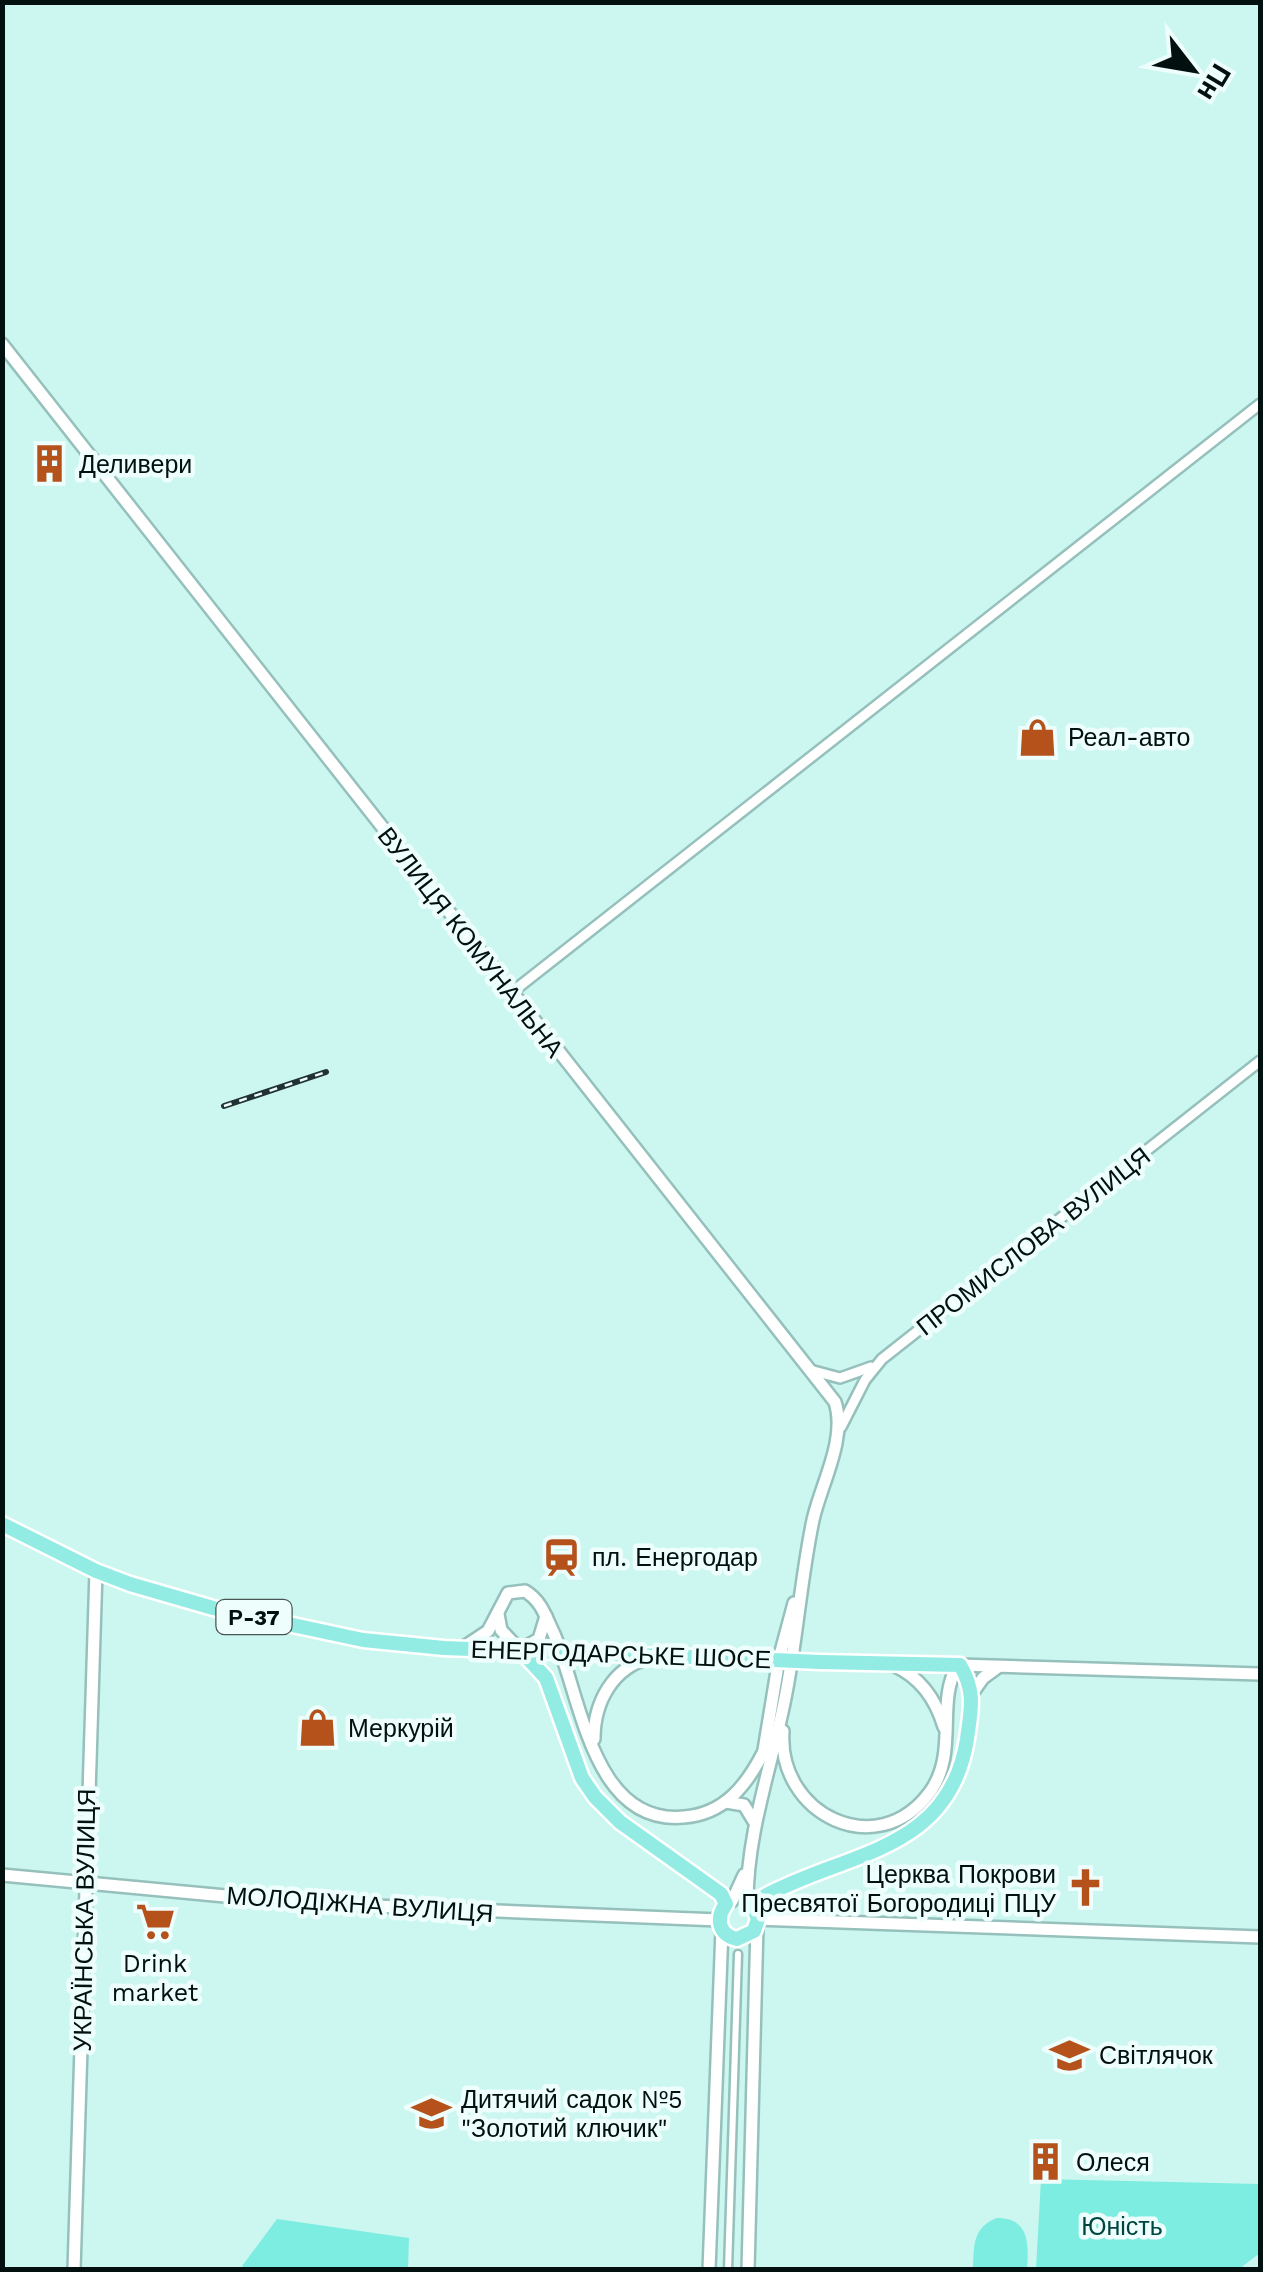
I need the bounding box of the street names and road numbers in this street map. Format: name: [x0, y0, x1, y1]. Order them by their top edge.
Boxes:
street label: ВУЛИЦЯ КОМУНАЛЬНА: [372, 822, 570, 1063]
street label: ПРОМИСЛОВА ВУЛИЦЯ: [911, 1141, 1156, 1342]
road number: Р-37: [216, 1600, 292, 1634]
street label: ЕНЕРГОДАРСЬКЕ ШОСЕ: [470, 1635, 772, 1674]
street label: УКРАЇНСЬКА ВУЛИЦЯ: [68, 1788, 101, 2052]
street label: МОЛОДІЖНА ВУЛИЦЯ: [226, 1881, 494, 1928]

